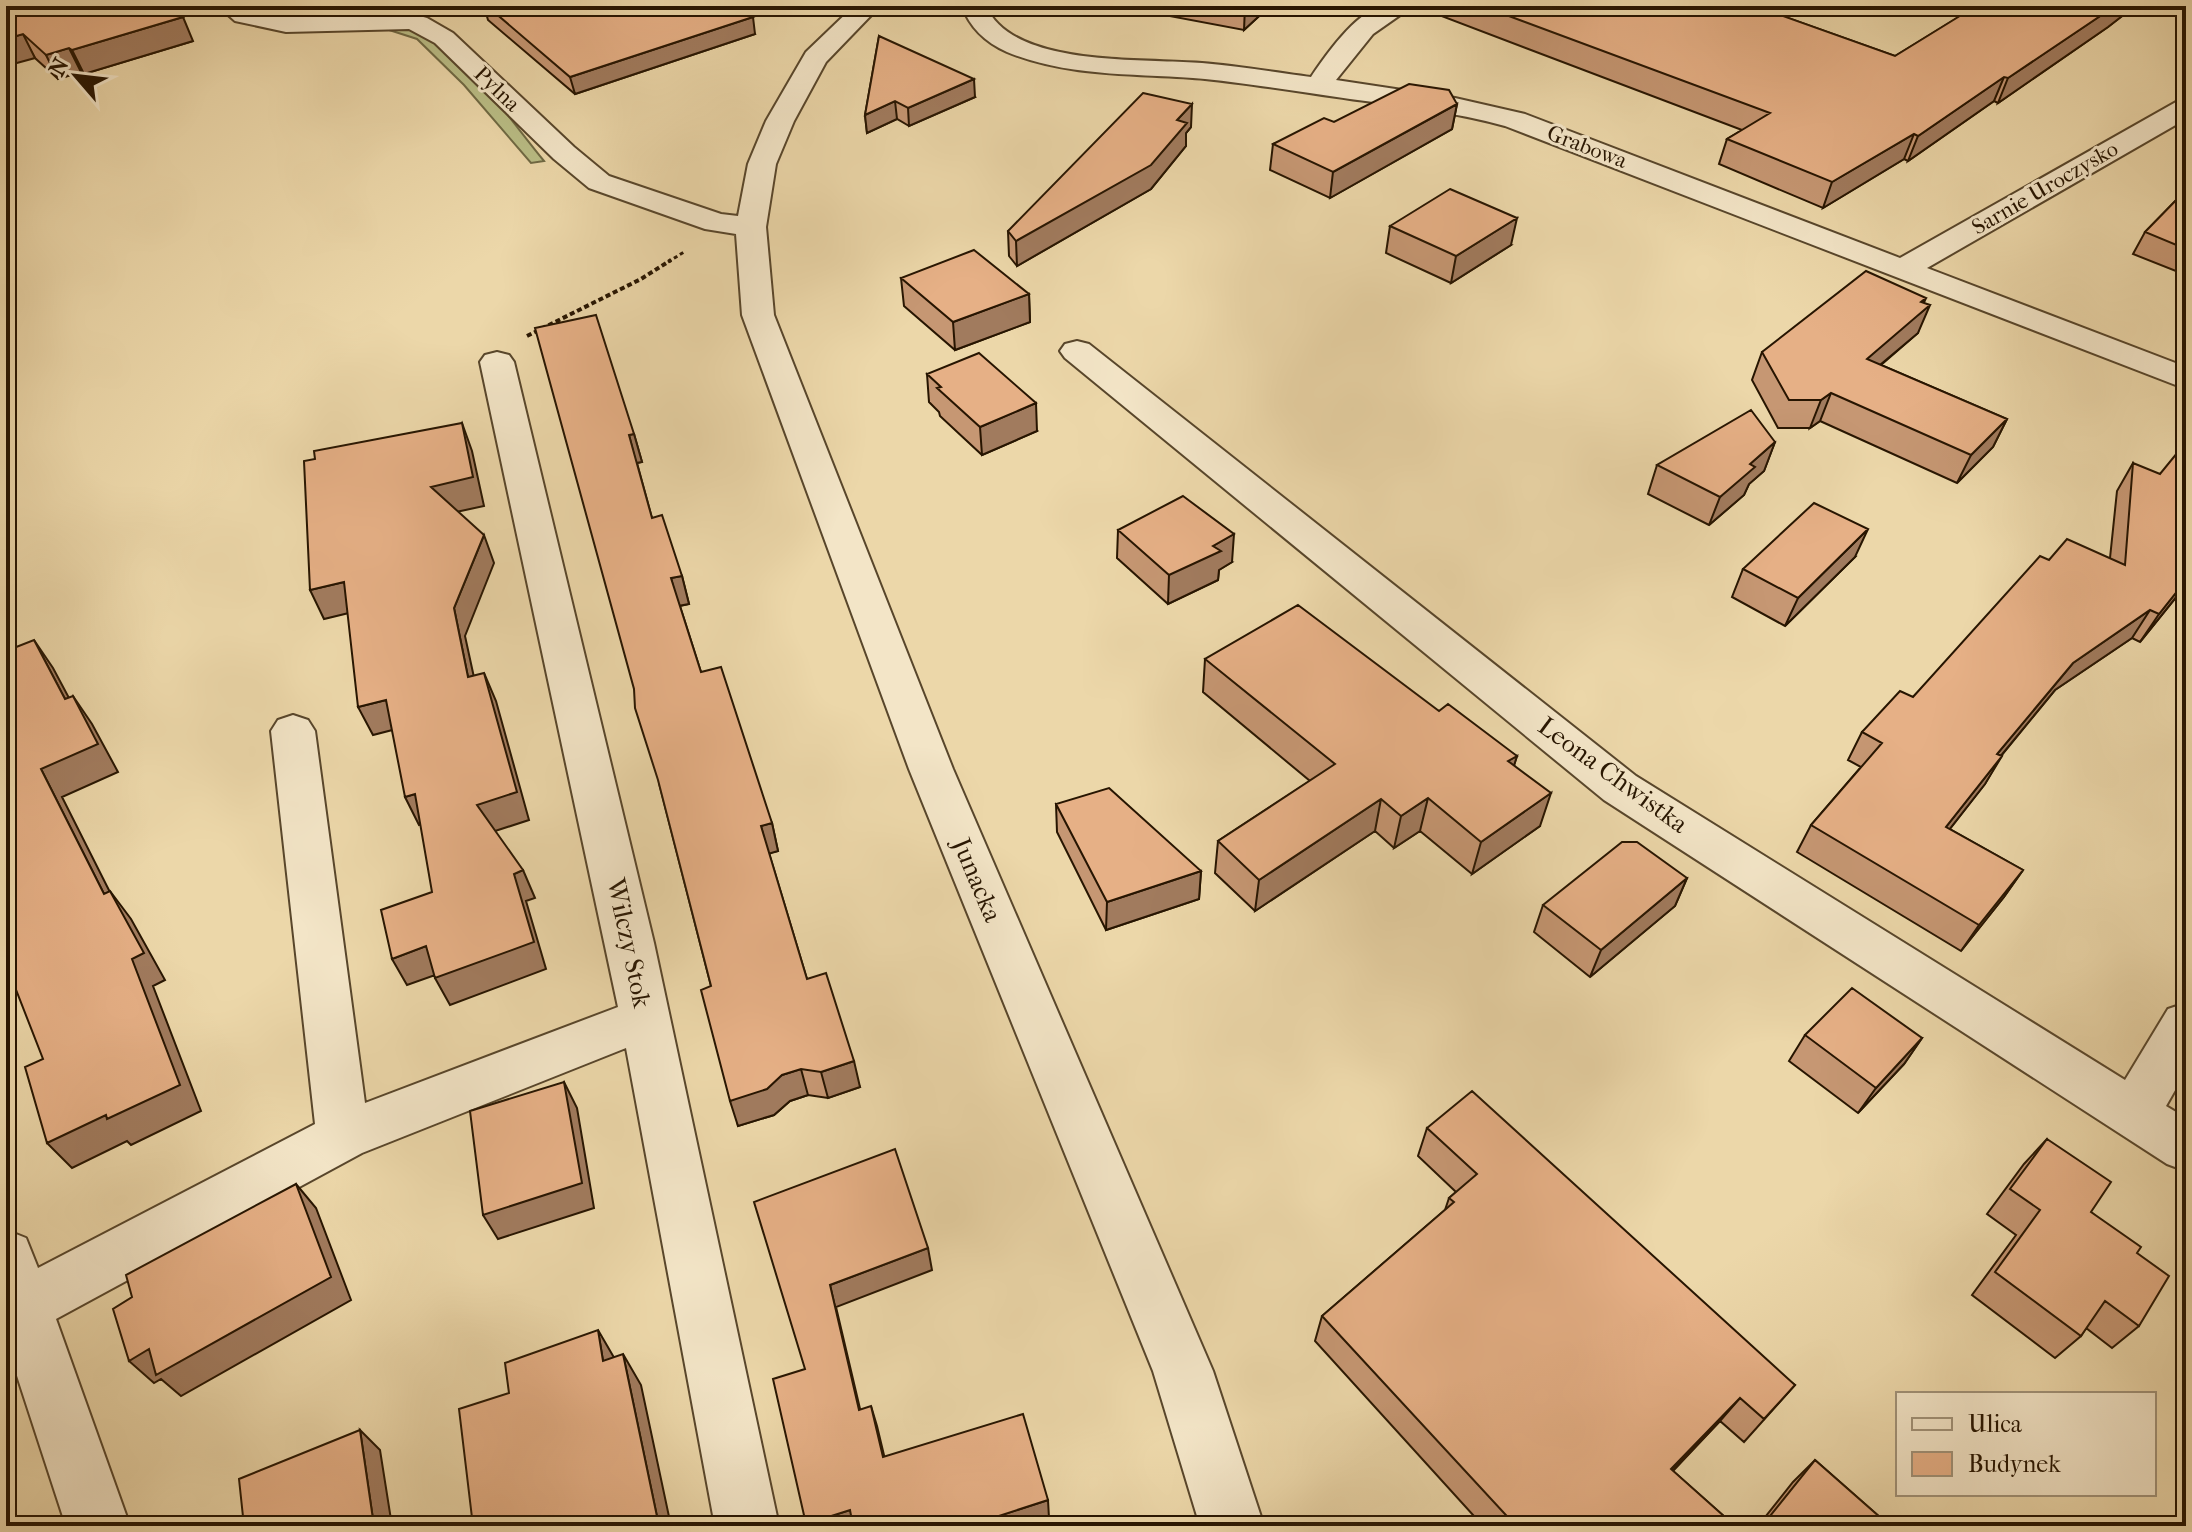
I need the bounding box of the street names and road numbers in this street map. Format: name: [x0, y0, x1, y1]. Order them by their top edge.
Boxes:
street label: Pylna: [469, 61, 526, 118]
street label: Grabowa: [1543, 120, 1631, 174]
street label: Sarnie Uroczysko: [1967, 136, 2123, 240]
street label: Leona Chwistka: [1532, 710, 1695, 840]
street label: Junacka: [945, 832, 1009, 927]
street label: Wilczy Stok: [600, 874, 658, 1011]

